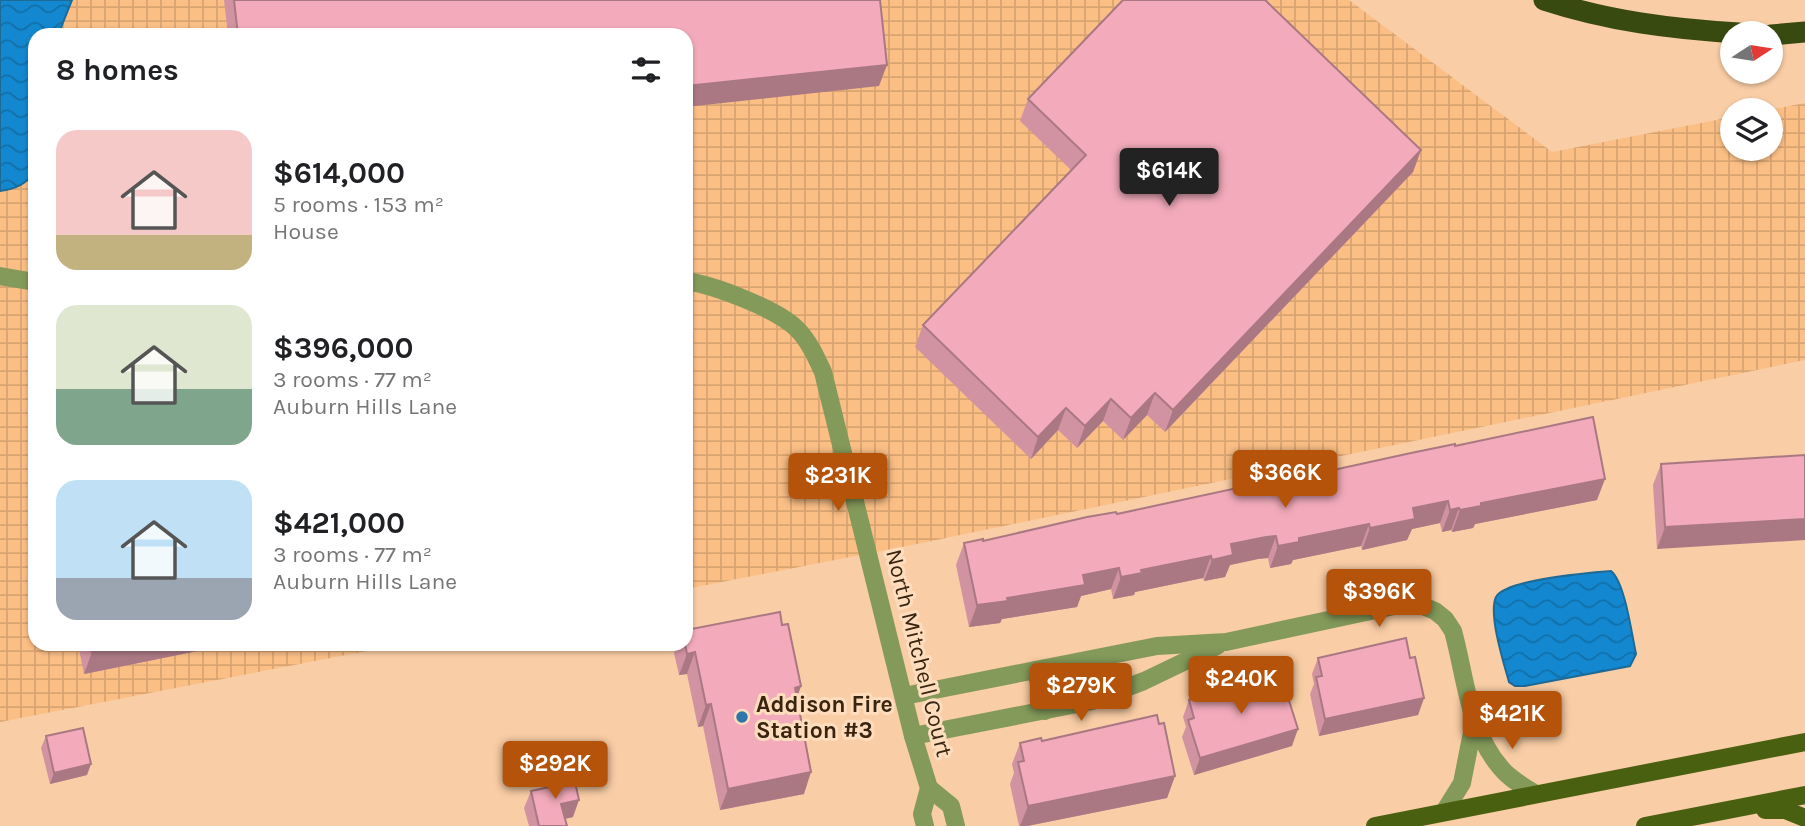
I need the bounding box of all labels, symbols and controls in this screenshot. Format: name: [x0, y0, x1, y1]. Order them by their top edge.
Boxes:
north arrow: [1720, 21, 1783, 84]
map controls: [1720, 21, 1783, 161]
icon: filters: [627, 51, 665, 89]
text: 8 homes: [56, 52, 179, 88]
button: layers: [1720, 98, 1783, 161]
pin: $614K: [1120, 148, 1218, 208]
text: $614,000: [273, 155, 405, 191]
text: $614K: [1136, 157, 1202, 184]
icon: home: [112, 158, 196, 242]
text: 5 rooms · 153 m²: [273, 191, 444, 218]
text: House: [273, 218, 339, 245]
text: $396,000: [273, 330, 413, 366]
icon: home: [112, 333, 196, 417]
text: 3 rooms · 77 m²: [273, 366, 432, 393]
text: Auburn Hills Lane: [273, 393, 457, 420]
pin: $366K: [1236, 450, 1334, 510]
pin: $231K: [789, 454, 887, 513]
text: $366K: [1248, 459, 1322, 486]
text: $231K: [804, 462, 872, 489]
text: $421,000: [273, 505, 405, 541]
icon: home: [112, 508, 196, 592]
text: 3 rooms · 77 m²: [273, 541, 432, 568]
street label: North Mitchell Court: [880, 546, 958, 760]
text: Auburn Hills Lane: [273, 568, 457, 595]
pin: $396K: [1330, 570, 1428, 629]
text: $396K: [1342, 578, 1416, 605]
pin: $240K: [1192, 656, 1290, 716]
pin: $279K: [1032, 664, 1130, 723]
text: $240K: [1204, 665, 1278, 692]
text: $279K: [1046, 672, 1116, 699]
place label: Addison Fire Station #3: [756, 691, 893, 744]
pin: $421K: [1463, 692, 1561, 751]
text: $421K: [1479, 700, 1545, 727]
marker: Addison Fire Station #3: [734, 709, 750, 725]
pin: $292K: [506, 742, 604, 801]
text: $292K: [519, 750, 591, 777]

